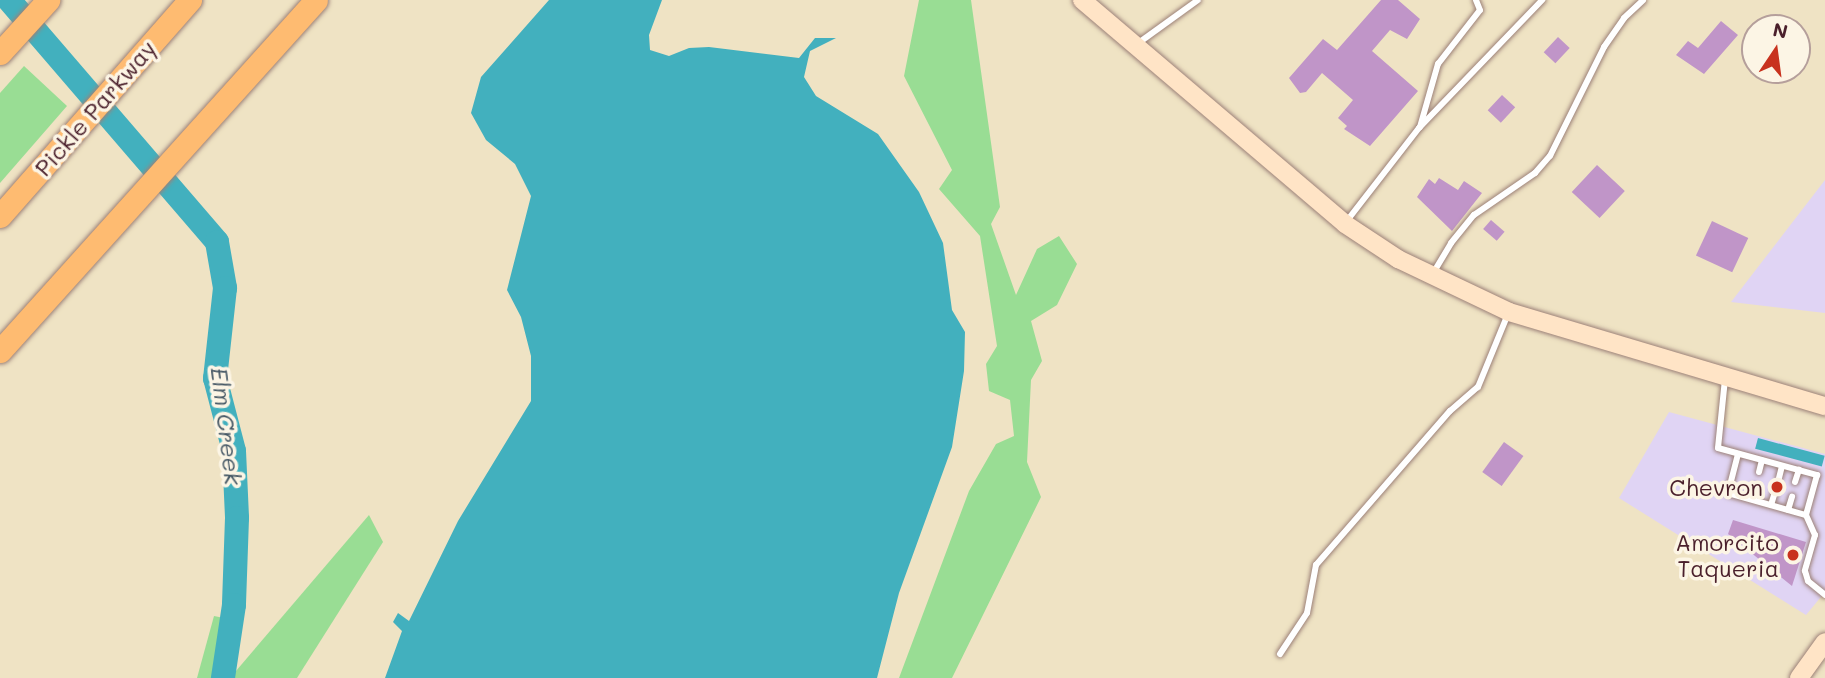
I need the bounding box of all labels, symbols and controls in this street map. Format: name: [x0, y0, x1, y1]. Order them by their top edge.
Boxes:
north arrow: [1741, 14, 1811, 84]
text: N: [1771, 16, 1790, 44]
street label: Pickle Parkway: [29, 35, 161, 181]
water label: Elm Creek: [206, 366, 248, 486]
place label: Chevron: [1669, 473, 1763, 501]
marker: Chevron: [1769, 479, 1785, 495]
place label: Amorcito Taqueria: [1675, 528, 1779, 582]
marker: Amorcito Taqueria: [1785, 547, 1801, 563]

